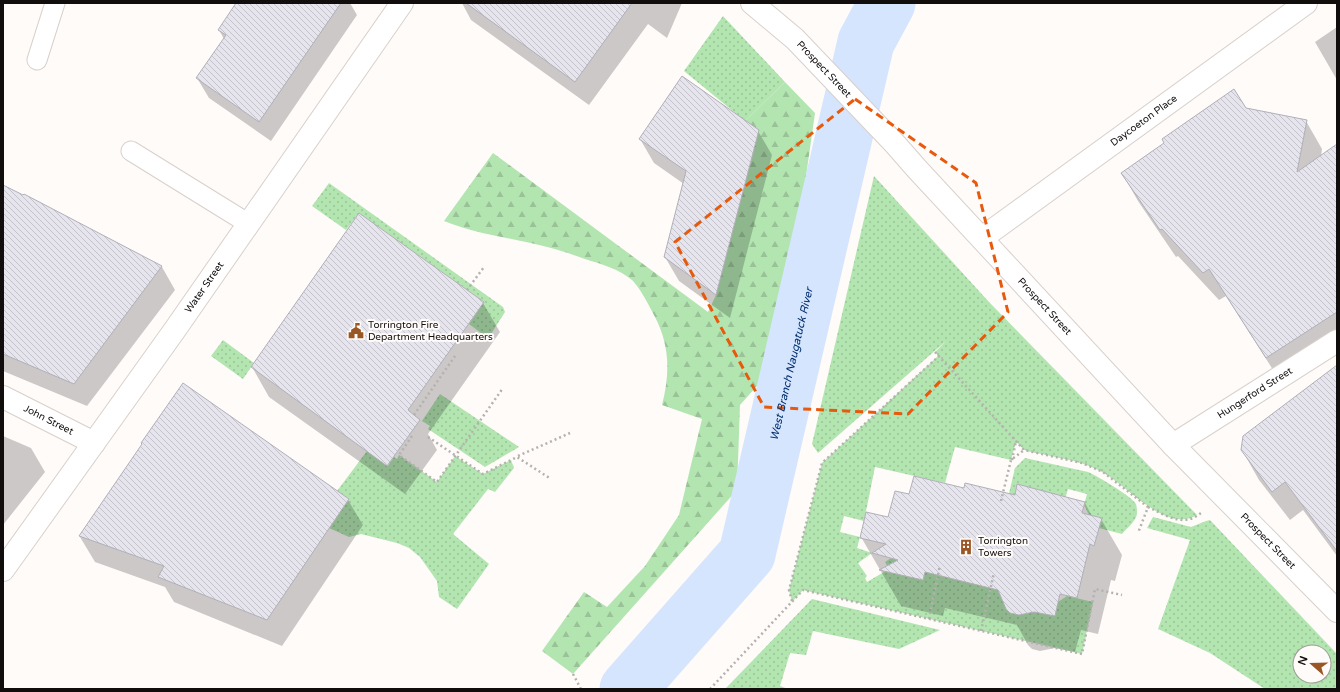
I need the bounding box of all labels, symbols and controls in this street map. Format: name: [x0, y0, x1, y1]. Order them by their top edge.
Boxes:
street label: Prospect Street: [794, 39, 854, 100]
street label: Daycoeton Place: [1108, 92, 1180, 149]
street label: Water Street: [182, 259, 226, 315]
street label: Prospect Street: [1015, 275, 1074, 338]
water label: West Branch Naugatuck River: [767, 285, 816, 442]
place label: Torrington Fire Department Headquarters: [368, 319, 493, 343]
public building icon: Torrington Fire Department Headquarters: [347, 322, 365, 340]
street label: Hungerford Street: [1215, 365, 1295, 421]
street label: John Street: [22, 402, 76, 438]
street label: Prospect Street: [1238, 511, 1298, 572]
place label: Torrington Towers: [978, 535, 1028, 559]
building icon: Torrington Towers: [957, 538, 975, 556]
north arrow: [1292, 644, 1332, 684]
text: N: [1295, 654, 1311, 667]

